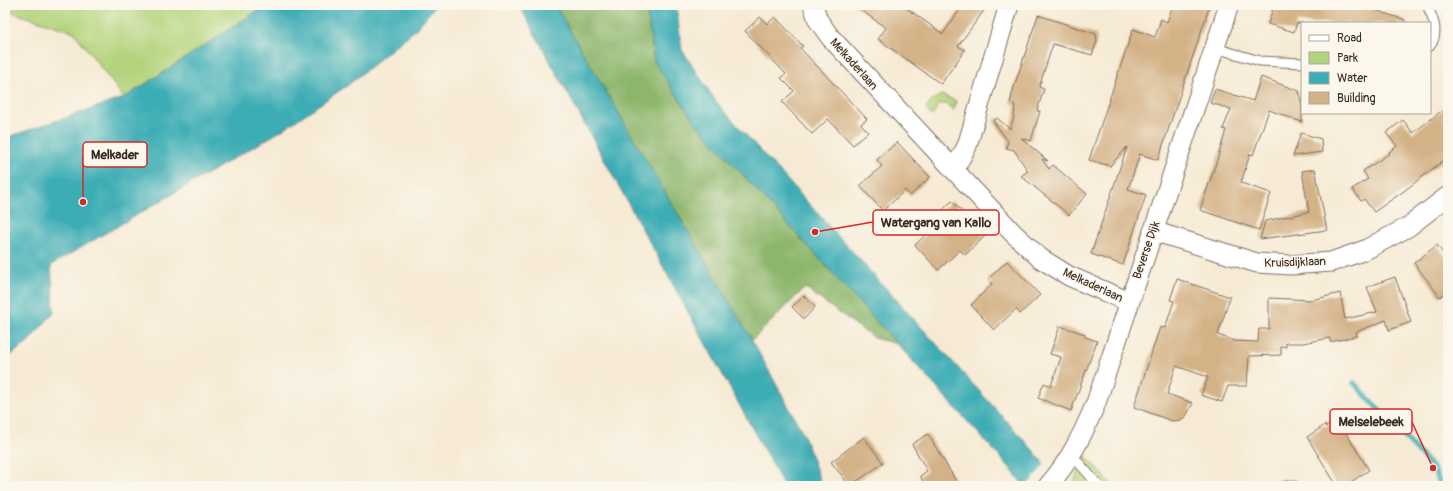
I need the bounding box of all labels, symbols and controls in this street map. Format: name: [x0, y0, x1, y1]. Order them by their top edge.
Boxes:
legend: [1301, 22, 1431, 114]
text: Road: [1337, 31, 1362, 46]
street label: Melkaderlaan: [826, 35, 881, 94]
text: Park: [1337, 51, 1358, 66]
text: Water: [1337, 71, 1368, 86]
text: Building: [1337, 91, 1376, 106]
callout: Melkader: [83, 142, 147, 167]
text: Melkader: [91, 147, 139, 163]
callout: Watergang van Kallo: [873, 210, 999, 235]
text: Watergang van Kallo: [881, 215, 991, 231]
street label: Beverse Dijk: [1130, 219, 1163, 281]
street label: Kruisdijklaan: [1264, 254, 1326, 271]
street label: Melkaderlaan: [1060, 265, 1125, 306]
callout: Melselebeek: [1330, 409, 1412, 434]
text: Melselebeek: [1338, 414, 1404, 430]

